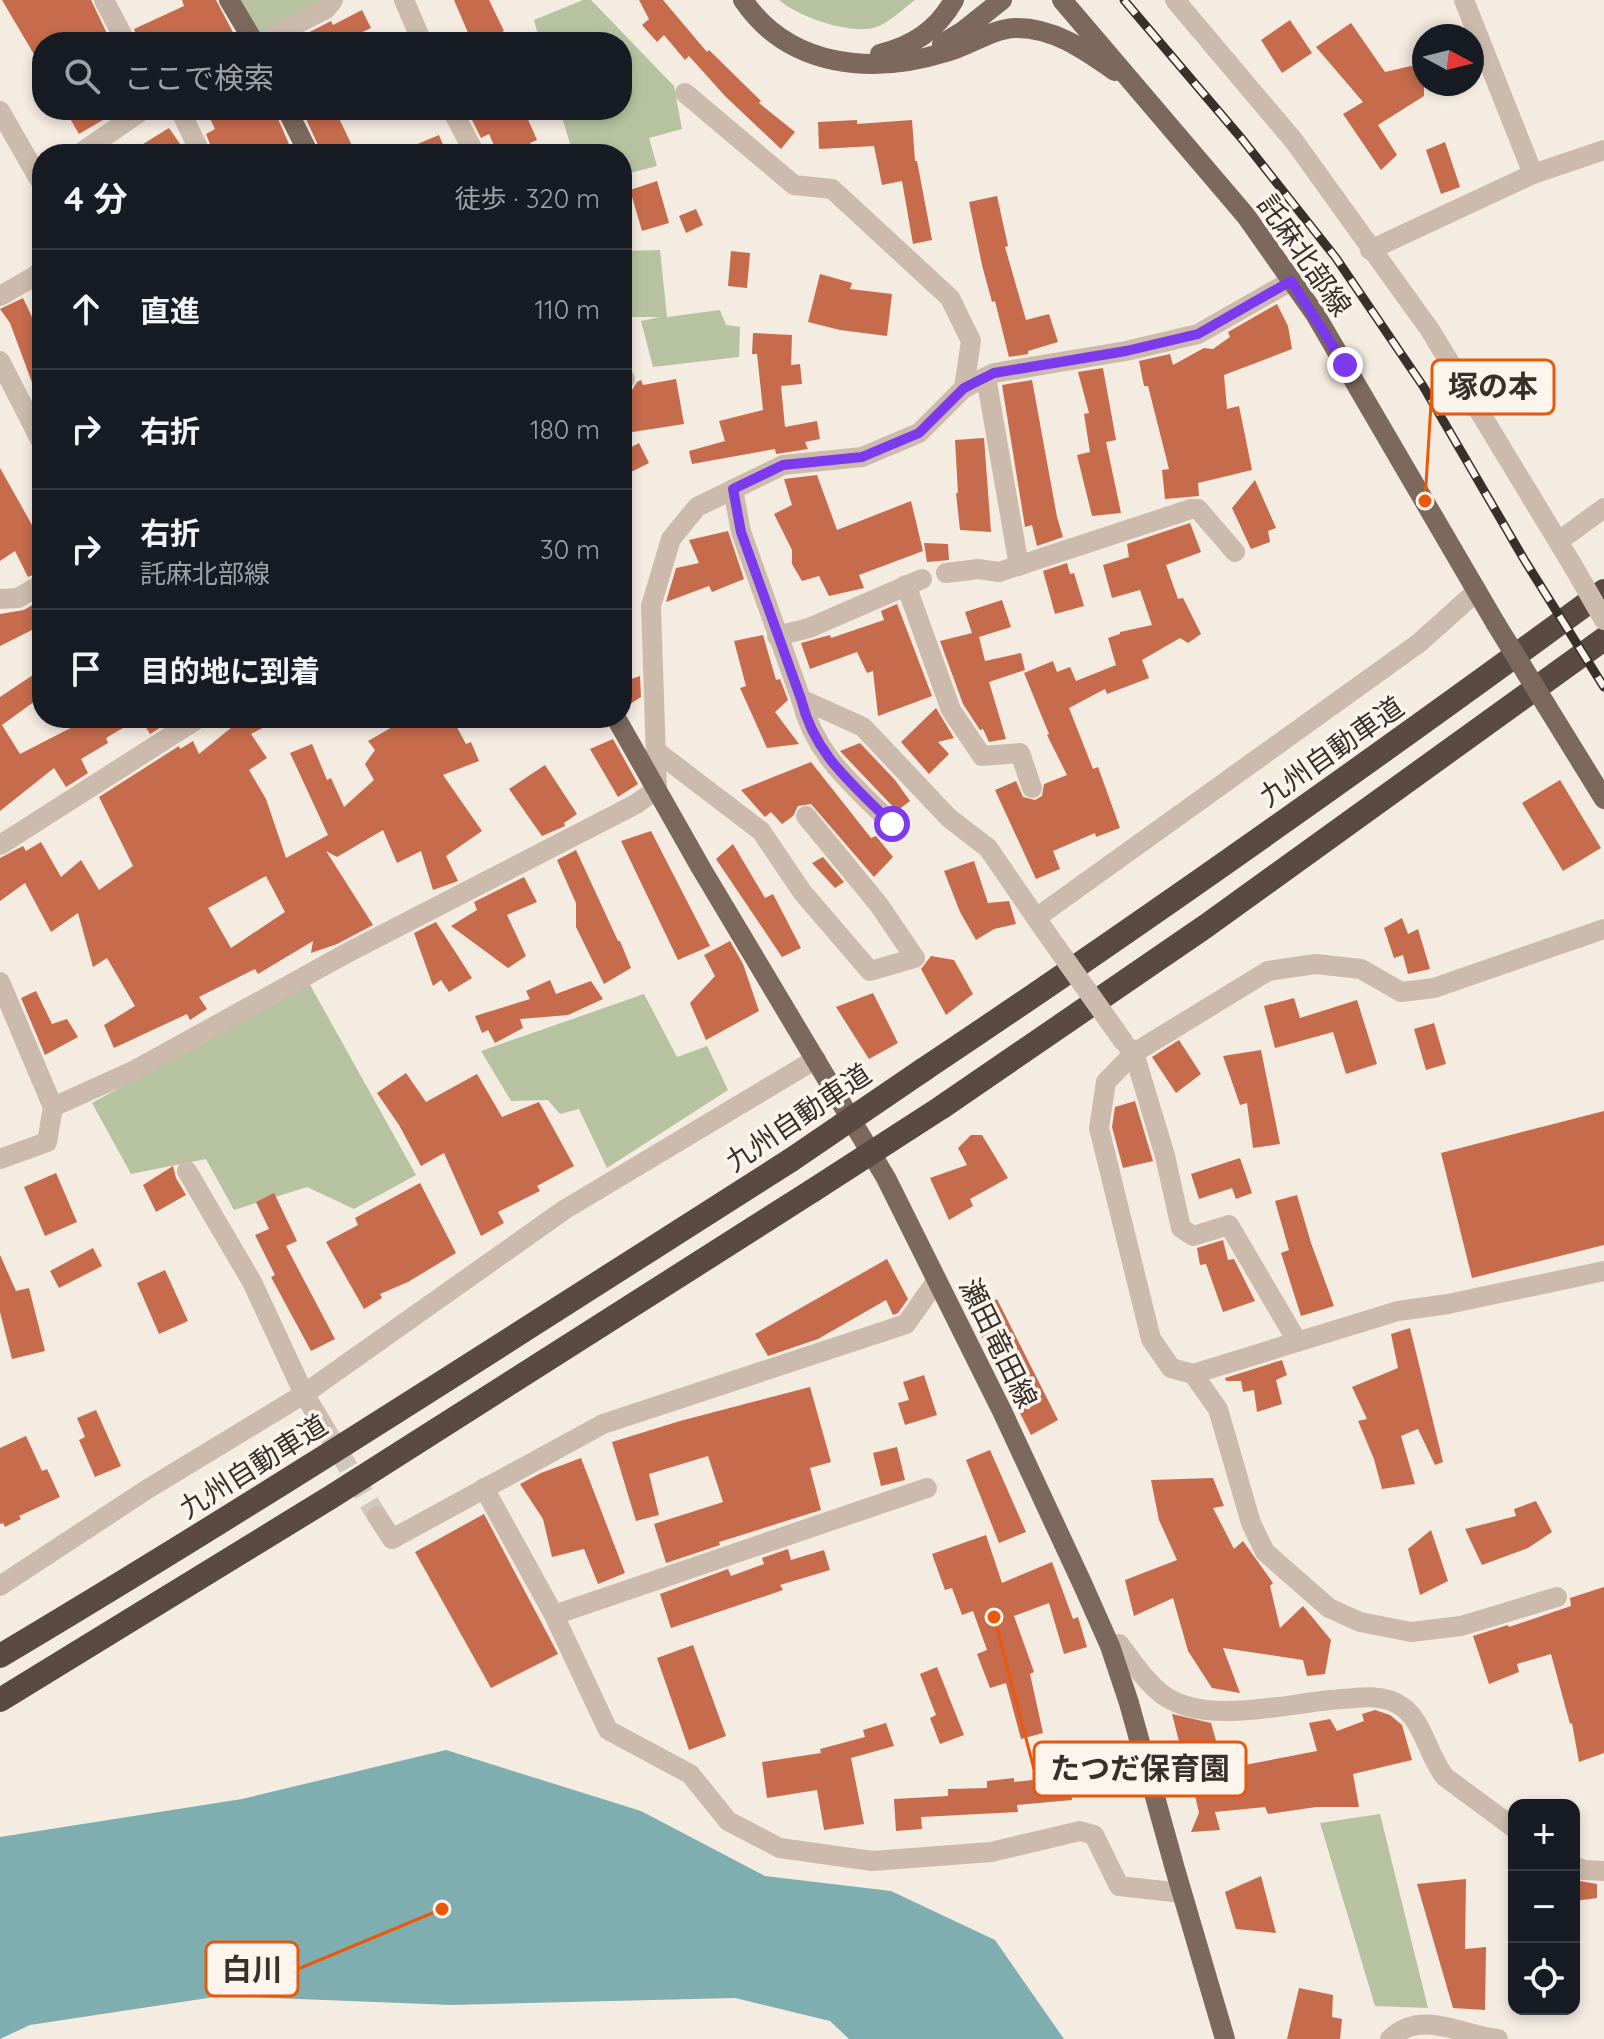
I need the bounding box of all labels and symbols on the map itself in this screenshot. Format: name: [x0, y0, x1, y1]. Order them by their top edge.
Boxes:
north arrow: [1412, 24, 1484, 96]
street label: 託麻北部線: [1251, 188, 1359, 322]
route end: [1327, 347, 1363, 383]
callout: 塚の本: [1432, 360, 1554, 414]
text: 塚の本: [1448, 367, 1538, 405]
street label: 九州自動車道: [1252, 688, 1410, 814]
route start: [874, 806, 910, 842]
street label: 九州自動車道: [719, 1056, 877, 1178]
street label: 瀬田竜田線: [953, 1272, 1045, 1414]
street label: 九州自動車道: [172, 1407, 334, 1525]
callout: たつだ保育園: [1034, 1742, 1246, 1796]
text: たつだ保育園: [1050, 1749, 1230, 1787]
callout: 白川: [206, 1942, 298, 1996]
text: 白川: [222, 1950, 282, 1988]

